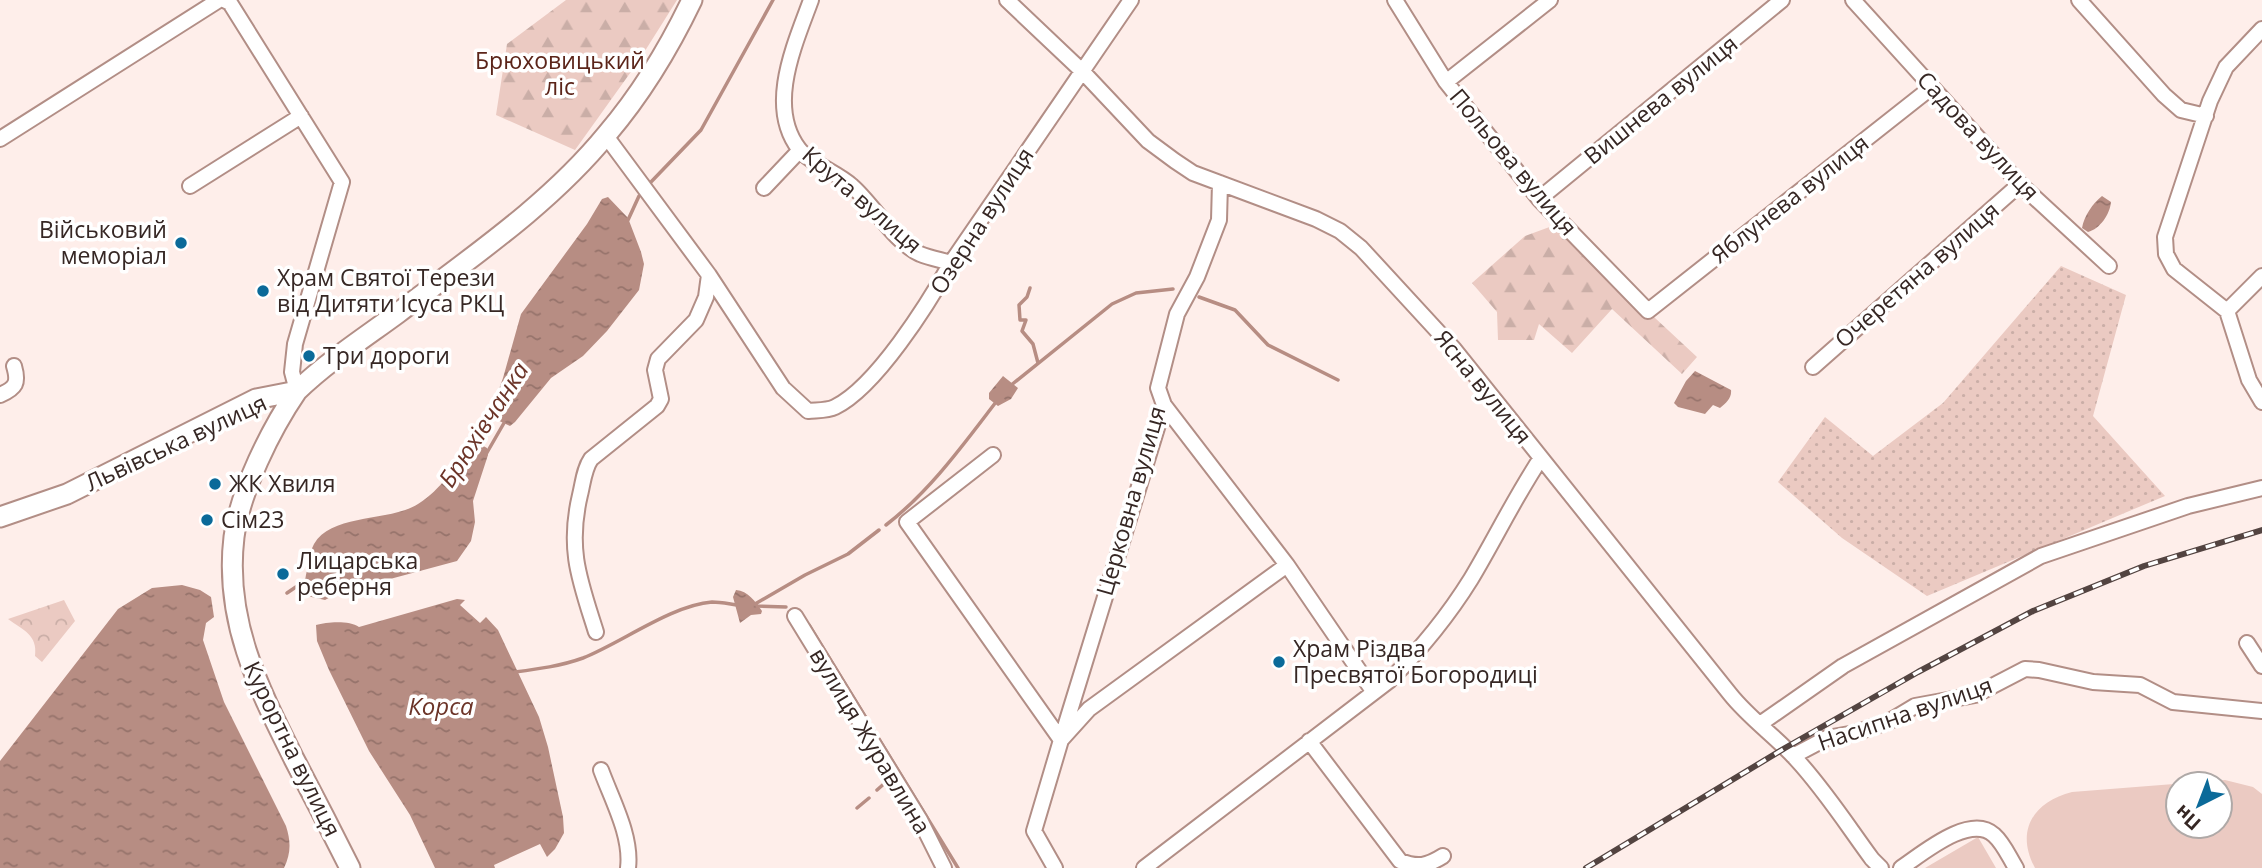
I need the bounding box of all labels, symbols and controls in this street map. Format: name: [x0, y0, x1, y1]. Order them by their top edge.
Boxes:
street label: Вишнева вулиця: [1577, 27, 1744, 171]
park label: Брюховицький ліс: [475, 44, 645, 102]
street label: Садова вулиця: [1910, 64, 2047, 207]
street label: Польова вулиця: [1443, 81, 1585, 242]
street label: Яблунева вулиця: [1704, 127, 1875, 270]
street label: Крута вулиця: [796, 138, 929, 260]
street label: Озерна вулиця: [922, 141, 1041, 300]
street label: Очеретяна вулиця: [1827, 194, 2005, 355]
place label: Військовий меморіал: [39, 213, 167, 271]
marker: Військовий меморіал: [173, 235, 189, 251]
place label: Храм Святої Терези від Дитяти Ісуса РКЦ: [277, 261, 504, 319]
marker: Храм Святої Терези від Дитяти Ісуса РКЦ: [255, 283, 271, 299]
street label: Ясна вулиця: [1428, 322, 1540, 450]
place label: Три дороги: [323, 339, 450, 371]
marker: Три дороги: [301, 348, 317, 364]
water label: Брюхівчанка: [430, 355, 536, 493]
street label: Львівська вулиця: [80, 386, 272, 498]
street label: Церковна вулиця: [1088, 402, 1172, 599]
place label: ЖК Хвиля: [229, 467, 335, 499]
marker: ЖК Хвиля: [207, 476, 223, 492]
place label: Сім23: [221, 503, 284, 535]
marker: Сім23: [199, 512, 215, 528]
place label: Лицарська реберня: [297, 544, 418, 602]
marker: Лицарська реберня: [275, 566, 291, 582]
place label: Храм Різдва Пресвятої Богородиці: [1293, 632, 1538, 690]
street label: вулиця Журавлина: [803, 642, 939, 839]
marker: Храм Різдва Пресвятої Богородиці: [1271, 654, 1287, 670]
street label: Курортна вулиця: [237, 656, 349, 842]
street label: Насипна вулиця: [1813, 668, 1996, 758]
water label: Корса: [408, 689, 474, 722]
north arrow: [2164, 770, 2234, 840]
text: Пн: [2169, 799, 2206, 836]

